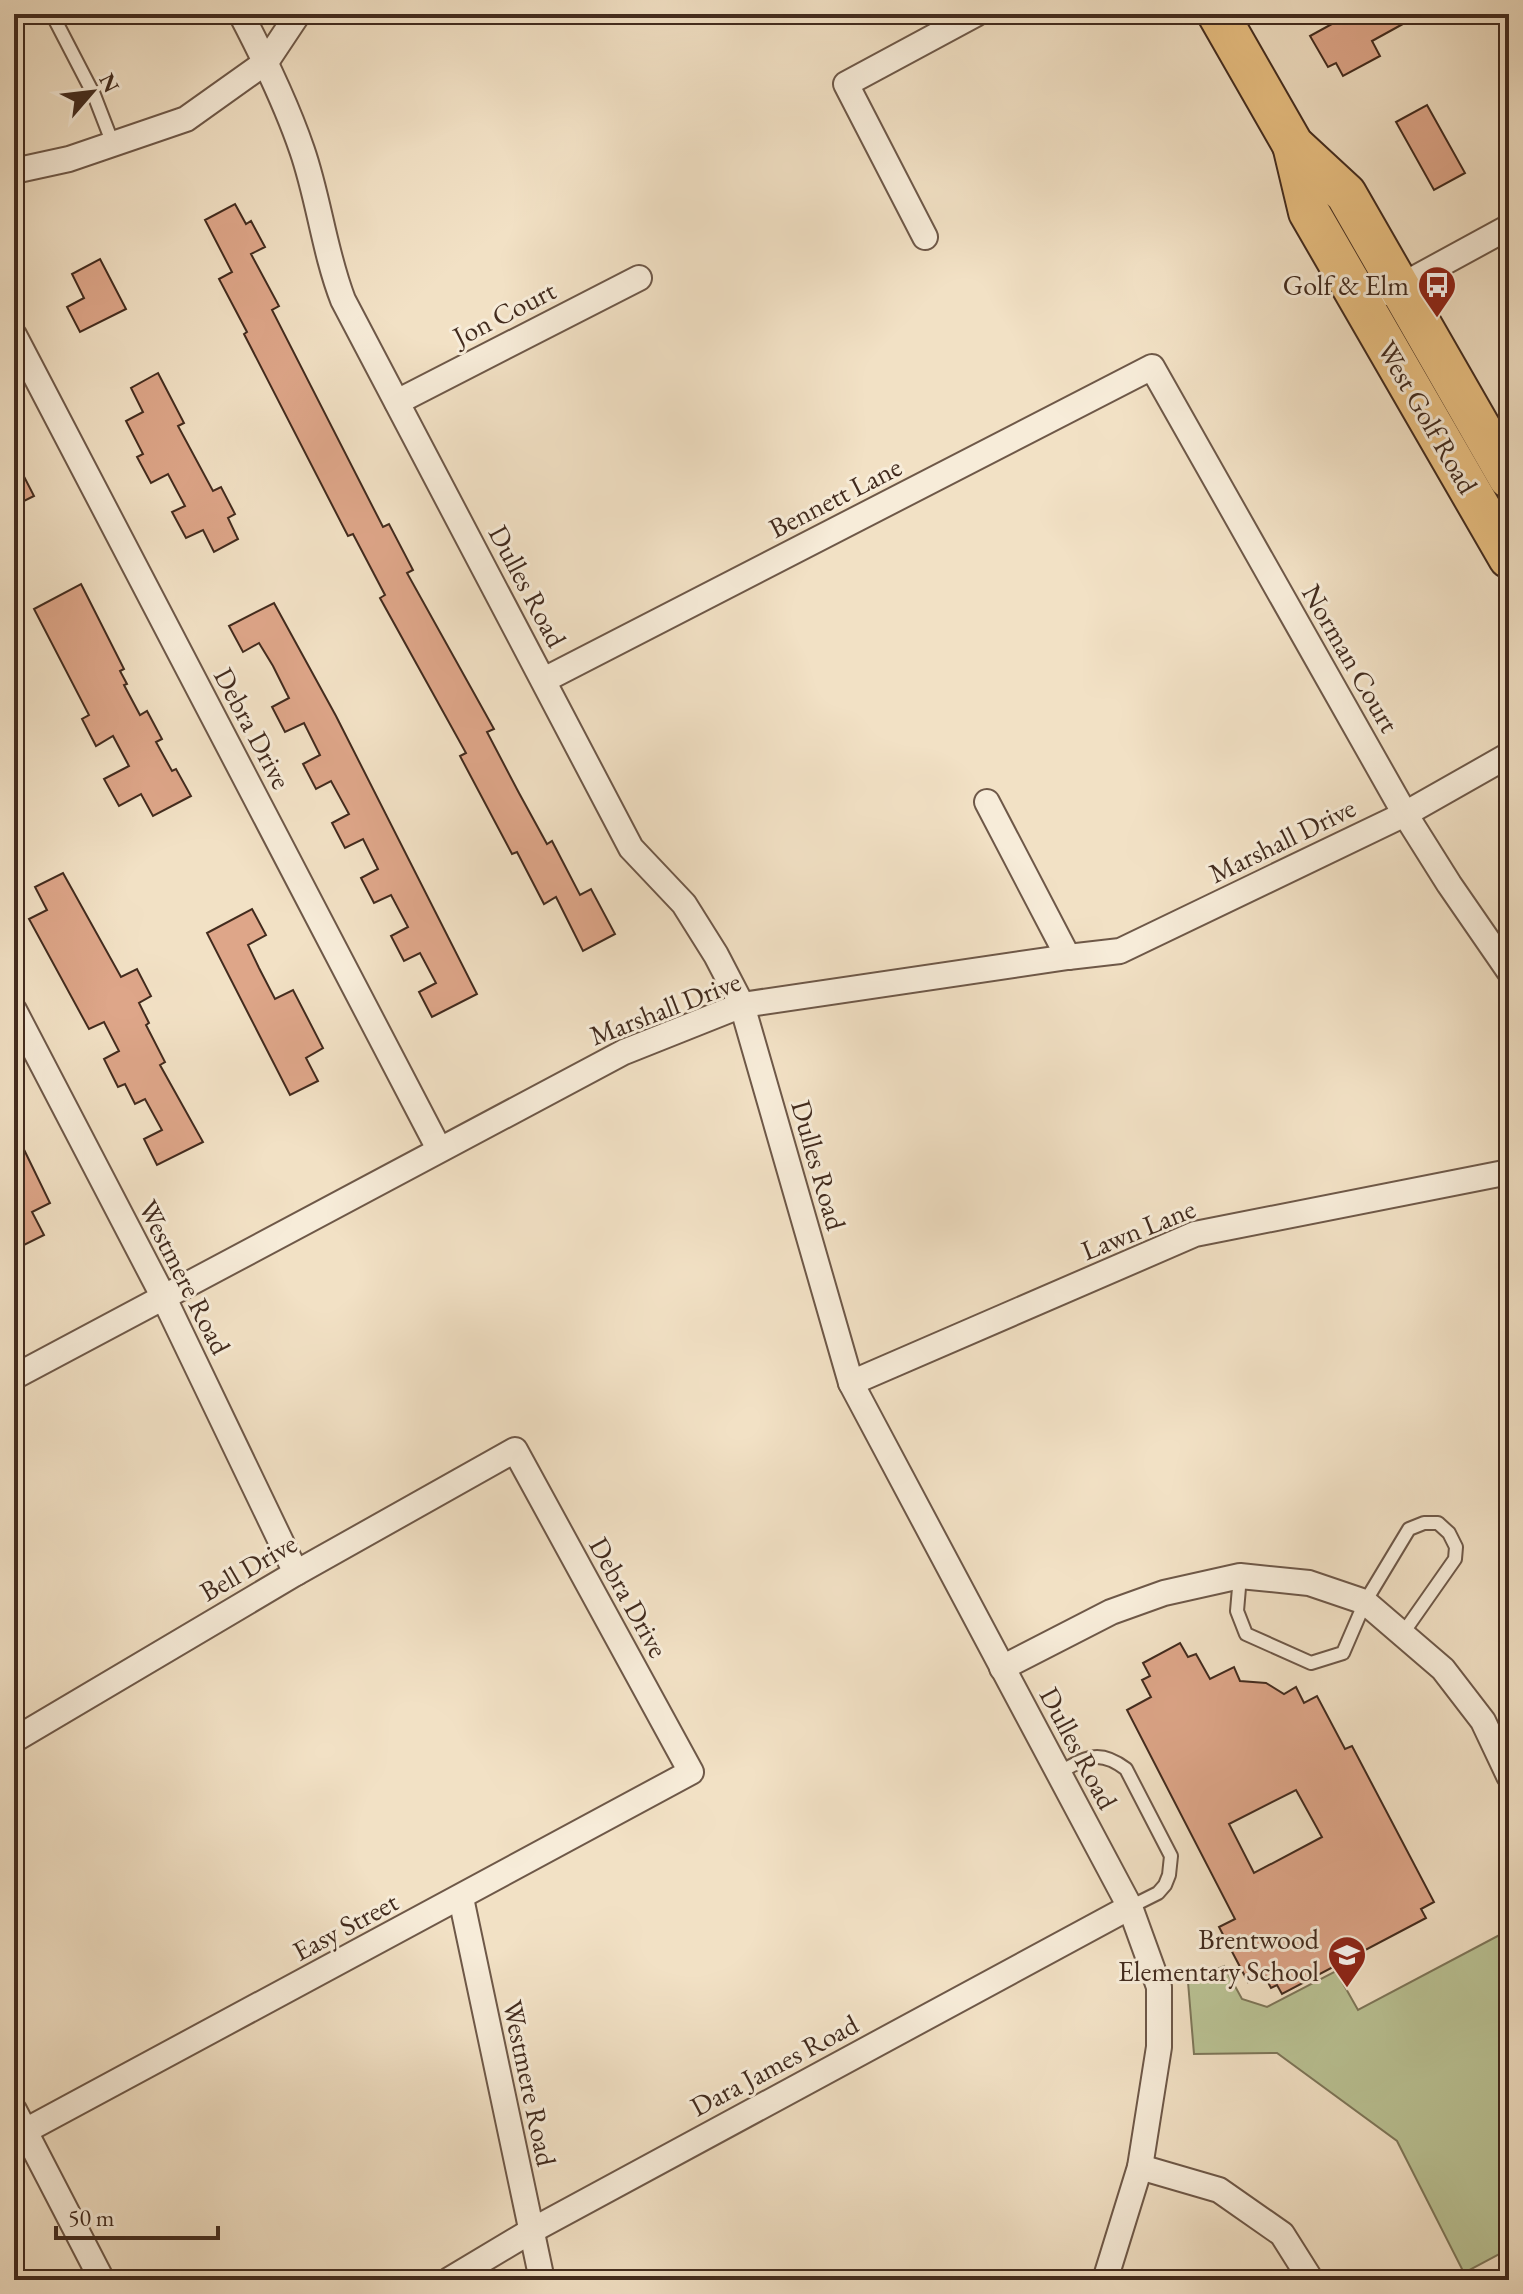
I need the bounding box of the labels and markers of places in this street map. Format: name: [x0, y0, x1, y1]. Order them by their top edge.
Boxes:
bus stop icon: Golf & Elm: [1416, 264, 1458, 319]
place label: Golf & Elm: [1283, 267, 1409, 303]
place label: Brentwood Elementary School: [1118, 1921, 1320, 1989]
school or university icon: Brentwood Elementary School: [1326, 1934, 1368, 1989]

